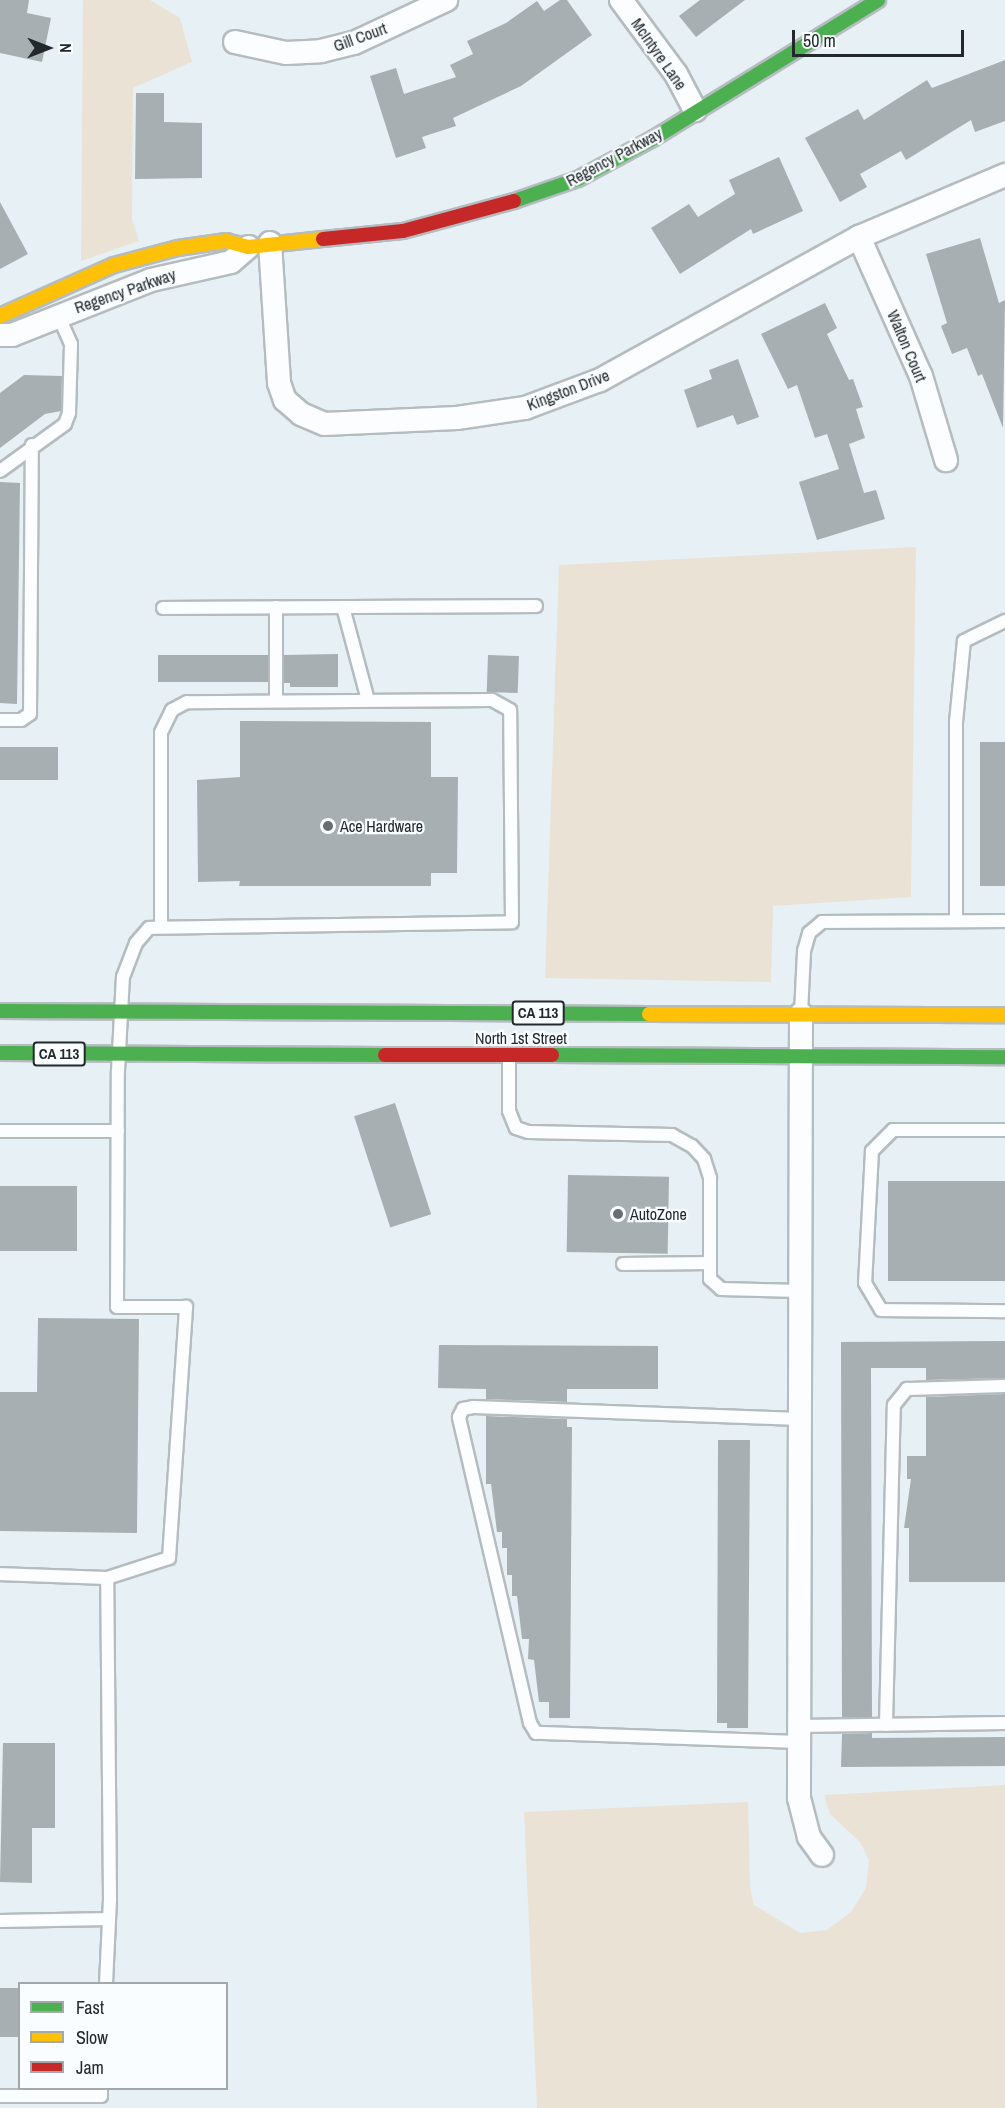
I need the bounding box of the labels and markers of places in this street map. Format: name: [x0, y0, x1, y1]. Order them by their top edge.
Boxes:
place label: Ace Hardware: [340, 816, 423, 836]
marker: Ace Hardware: [321, 819, 335, 833]
place label: AutoZone: [630, 1204, 687, 1224]
marker: AutoZone: [611, 1207, 625, 1221]

